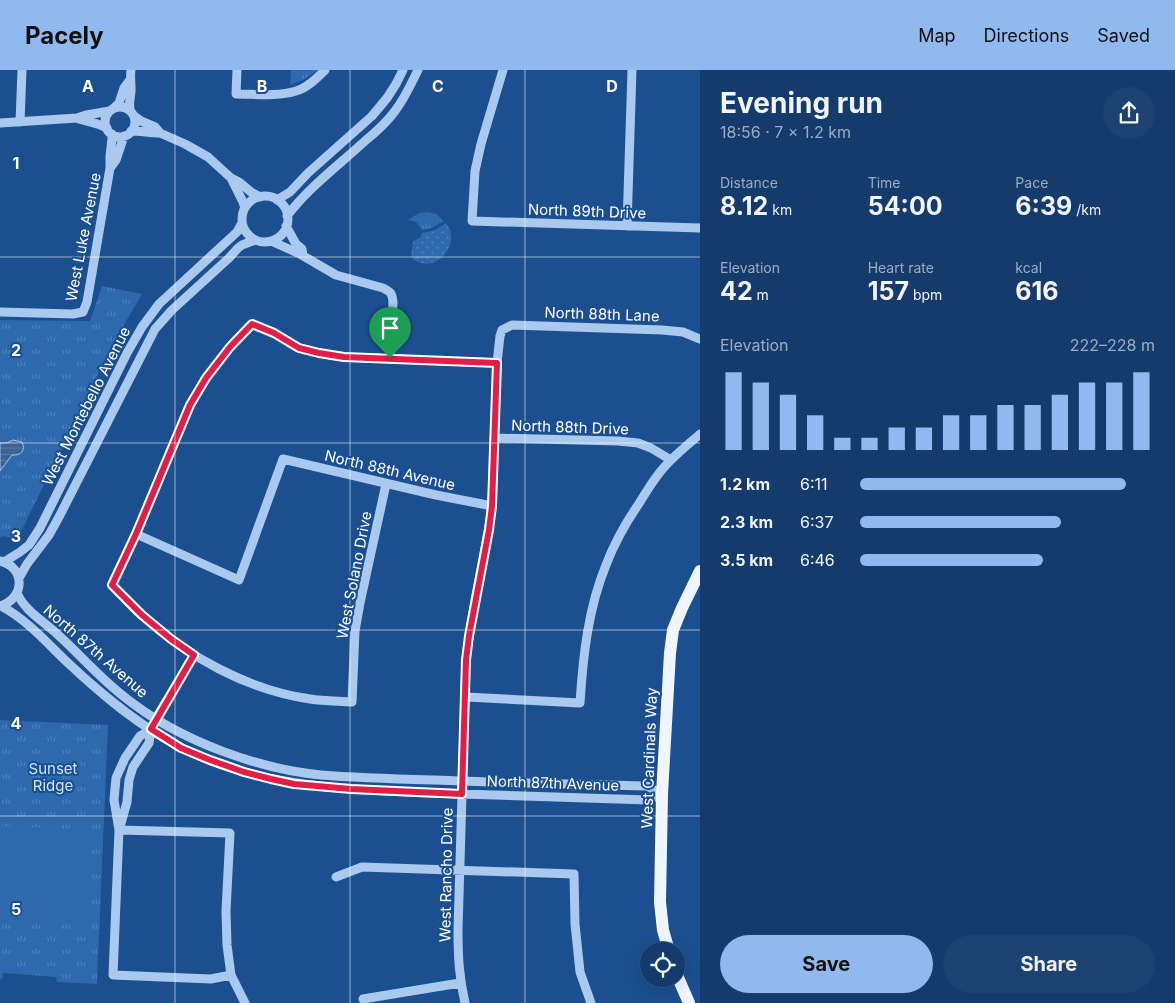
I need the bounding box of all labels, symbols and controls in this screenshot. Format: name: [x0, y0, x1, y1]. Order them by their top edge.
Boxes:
text: Pacely: [25, 21, 104, 50]
text: Map: [918, 25, 956, 46]
text: Directions: [984, 25, 1069, 46]
text: Saved: [1097, 25, 1150, 46]
text: A: [82, 76, 94, 96]
text: B: [257, 76, 267, 96]
text: C: [432, 76, 444, 96]
text: D: [606, 76, 618, 96]
text: Evening run: [720, 86, 883, 120]
button: share: [1103, 87, 1155, 139]
text: 18:56 · 7 × 1.2 km: [720, 122, 851, 142]
text: 1: [13, 153, 19, 173]
street label: West Luke Avenue: [61, 171, 105, 303]
text: Distance: [720, 174, 778, 191]
text: Time: [868, 174, 901, 191]
text: Pace: [1015, 174, 1048, 191]
text: 8.12: [720, 191, 768, 221]
text: 54:00: [868, 191, 943, 221]
text: 6:39: [1015, 191, 1072, 221]
street label: North 89th Drive: [528, 199, 646, 223]
text: km: [768, 201, 792, 218]
text: /km: [1072, 201, 1101, 218]
text: Elevation: [720, 259, 780, 276]
text: Heart rate: [868, 259, 934, 276]
text: kcal: [1015, 259, 1042, 276]
text: 42: [720, 276, 753, 306]
text: 157: [868, 276, 909, 306]
text: 616: [1015, 276, 1059, 306]
text: m: [753, 286, 769, 303]
text: bpm: [909, 286, 942, 303]
street label: North 88th Lane: [544, 302, 660, 326]
pin: [369, 307, 411, 358]
icon: arrive: [376, 314, 404, 342]
street label: West Montebello Avenue: [38, 323, 134, 489]
text: Elevation: [720, 335, 789, 355]
text: 222–228 m: [1070, 335, 1155, 355]
text: 2: [11, 340, 21, 360]
street label: North 88th Drive: [511, 415, 629, 439]
street label: North 88th Avenue: [323, 446, 457, 494]
text: 1.2 km: [720, 474, 770, 494]
text: 6:11: [800, 474, 828, 494]
street label: West Solano Drive: [332, 509, 376, 641]
text: 2.3 km: [720, 512, 773, 532]
text: 6:37: [800, 512, 833, 532]
text: 3: [11, 526, 21, 546]
text: 3.5 km: [720, 550, 773, 570]
text: 6:46: [800, 550, 835, 570]
street label: North 87th Avenue: [40, 600, 152, 702]
street label: West Cardinals Way: [637, 687, 661, 829]
text: 4: [11, 713, 22, 733]
park label: Sunset Ridge: [29, 759, 78, 795]
street label: North 87th Avenue: [486, 771, 620, 795]
street label: West Rancho Drive: [435, 808, 457, 942]
text: 5: [11, 899, 21, 919]
button: Save: [720, 935, 933, 993]
button: Share: [943, 935, 1155, 993]
map controls: [640, 942, 685, 987]
button: locate: [640, 942, 685, 987]

